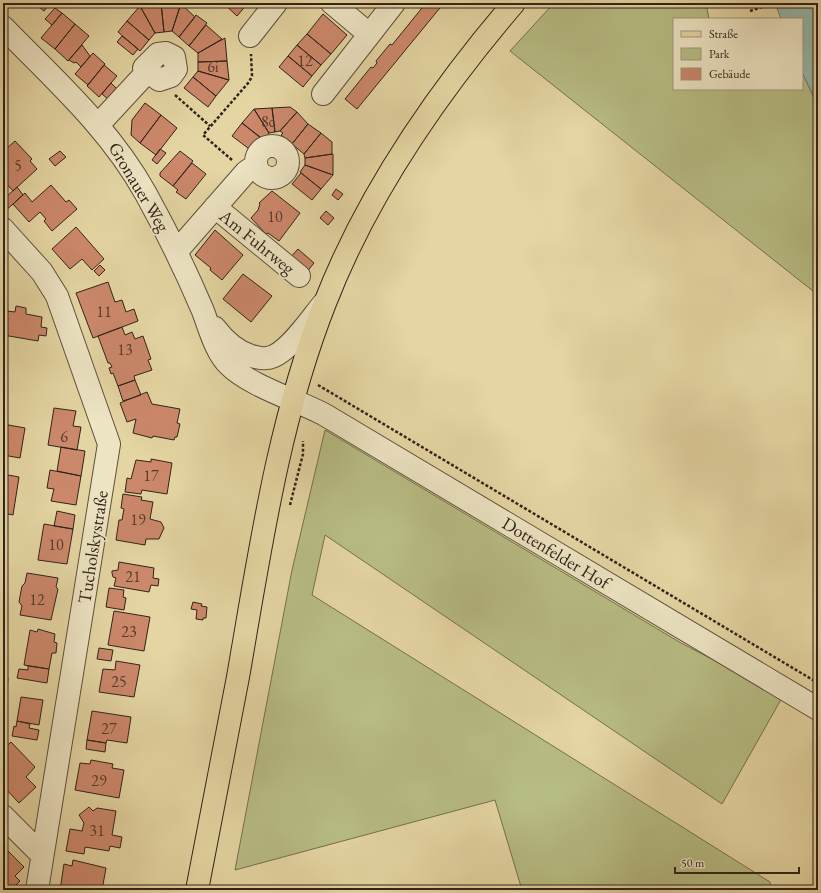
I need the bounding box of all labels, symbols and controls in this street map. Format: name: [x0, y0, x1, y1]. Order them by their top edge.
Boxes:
legend: [673, 18, 803, 90]
text: Straße: [709, 26, 738, 42]
text: Park: [709, 46, 730, 62]
house number: 12: [297, 50, 313, 71]
house number: 6i: [207, 56, 219, 77]
text: Gebäude: [709, 66, 751, 82]
house number: 8c: [261, 111, 275, 132]
street label: Gronauer Weg: [104, 138, 175, 236]
house number: 5: [14, 155, 22, 176]
street label: Am Fuhrweg: [214, 203, 300, 279]
house number: 10: [267, 206, 283, 227]
house number: 11: [96, 301, 112, 322]
house number: 13: [117, 339, 133, 360]
house number: 6: [60, 426, 68, 447]
house number: 17: [143, 465, 159, 486]
street label: Tucholskystraße: [72, 489, 113, 605]
house number: 19: [130, 509, 146, 530]
street label: Dottenfelder Hof: [498, 511, 616, 595]
house number: 10: [48, 534, 64, 555]
house number: 21: [125, 566, 141, 587]
house number: 12: [29, 589, 45, 610]
house number: 23: [121, 621, 137, 642]
house number: 25: [111, 671, 127, 692]
house number: 27: [101, 718, 117, 739]
house number: 29: [91, 770, 107, 791]
house number: 31: [89, 820, 105, 841]
scale bar: [675, 849, 799, 875]
text: 50 m: [681, 855, 705, 871]

